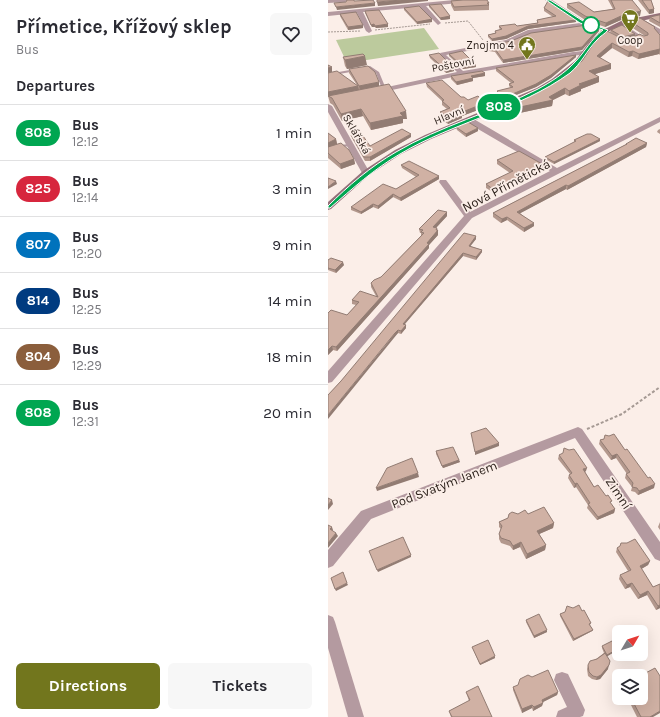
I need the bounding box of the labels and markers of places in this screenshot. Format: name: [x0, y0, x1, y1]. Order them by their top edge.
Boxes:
supermarket icon: Coop: [620, 8, 640, 33]
unlabelled marker: [582, 16, 600, 34]
place label: Coop: [617, 34, 643, 47]
public building icon: Znojmo 4: [517, 35, 537, 60]
place label: Znojmo 4: [466, 39, 514, 52]

